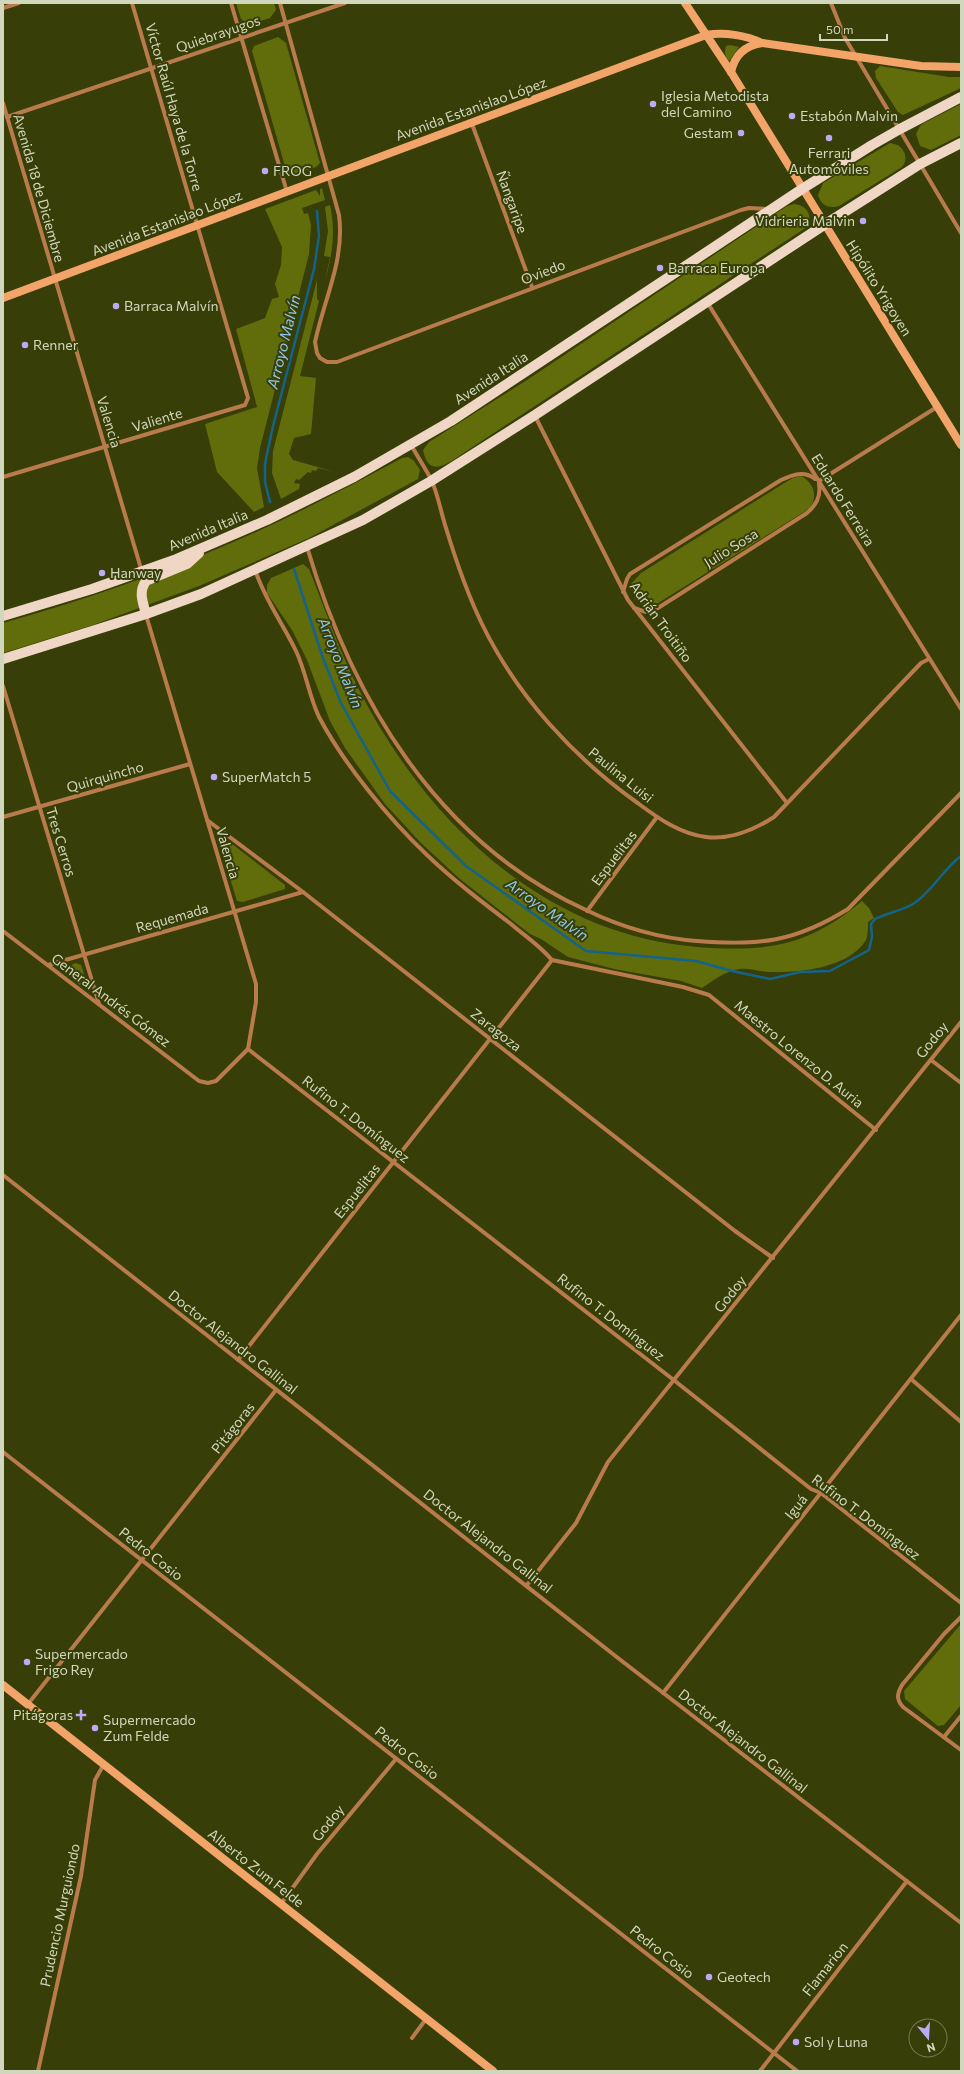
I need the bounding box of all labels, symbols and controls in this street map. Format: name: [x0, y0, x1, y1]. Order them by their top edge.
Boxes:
street label: Quiebrayugos: [173, 11, 262, 56]
scale bar: [820, 16, 887, 42]
street label: Víctor Raúl Haya de la Torre: [142, 21, 207, 193]
text: 50 m: [826, 22, 854, 36]
street label: Avenida Estanislao López: [393, 73, 549, 144]
place label: Iglesia Metodista del Camino: [661, 87, 769, 120]
marker: Iglesia Metodista del Camino: [648, 99, 658, 109]
place label: Estabón Malvin: [800, 107, 898, 124]
marker: Estabón Malvin: [787, 111, 797, 121]
street label: Avenida 18 de Diciembre: [10, 112, 69, 264]
place label: Gestam: [684, 124, 733, 141]
marker: Gestam: [736, 128, 746, 138]
marker: Ferrari Automóviles: [824, 133, 834, 143]
place label: Ferrari Automóviles: [789, 144, 869, 177]
place label: FROG: [273, 162, 312, 179]
marker: FROG: [260, 166, 270, 176]
street label: Ñangaripe: [493, 168, 532, 236]
street label: Avenida Estanislao López: [89, 186, 244, 259]
place label: Vidrieria Malvin: [755, 212, 855, 229]
marker: Vidrieria Malvin: [858, 216, 868, 226]
street label: Hipólito Yrigoyen: [843, 237, 916, 339]
street label: Oviedo: [518, 255, 567, 288]
place label: Barraca Europa: [668, 259, 765, 276]
marker: Barraca Europa: [655, 263, 665, 273]
water label: Arroyo Malvín: [262, 293, 303, 391]
place label: Barraca Malvín: [124, 297, 219, 314]
marker: Barraca Malvín: [111, 301, 121, 311]
place label: Renner: [33, 336, 79, 353]
marker: Renner: [20, 340, 30, 350]
street label: Avenida Italia: [451, 347, 531, 408]
street label: Valencia: [94, 394, 125, 450]
street label: Valiente: [130, 404, 184, 435]
street label: Eduardo Ferreira: [808, 450, 879, 549]
street label: Avenida Italia: [166, 505, 250, 554]
street label: Julio Sosa: [701, 524, 761, 571]
place label: Hanway: [110, 564, 161, 581]
marker: Hanway: [97, 568, 107, 578]
street label: Adrián Troitiño: [626, 578, 696, 665]
water label: Arroyo Malvín: [314, 614, 367, 711]
street label: Paulina Luisi: [585, 743, 657, 806]
street label: Quirquincho: [64, 757, 145, 796]
place label: SuperMatch 5: [222, 768, 311, 785]
marker: SuperMatch 5: [209, 772, 219, 782]
street label: Tres Cerros: [43, 805, 80, 879]
street label: Valencia: [213, 825, 244, 881]
street label: Espuelitas: [587, 827, 640, 889]
water label: Arroyo Malvín: [502, 874, 592, 944]
street label: Requemada: [134, 899, 210, 936]
street label: General Andrés Gómez: [48, 949, 174, 1050]
street label: Maestro Lorenzo D. Auria: [731, 996, 867, 1111]
street label: Zaragoza: [468, 1005, 525, 1055]
street label: Godoy: [912, 1018, 951, 1061]
street label: Rufino T. Domínguez: [299, 1071, 413, 1166]
street label: Espuelitas: [330, 1160, 383, 1221]
street label: Rufino T. Domínguez: [554, 1269, 668, 1364]
street label: Godoy: [710, 1272, 749, 1316]
street label: Doctor Alejandro Gallinal: [165, 1286, 301, 1397]
street label: Pitágoras: [207, 1399, 258, 1457]
street label: Rufino T. Domínguez: [809, 1470, 924, 1563]
street label: Doctor Alejandro Gallinal: [420, 1485, 556, 1596]
street label: Iguá: [781, 1491, 810, 1522]
street label: Pedro Cosio: [116, 1523, 187, 1584]
place label: Supermercado Frigo Rey: [35, 1645, 128, 1678]
marker: Supermercado Frigo Rey: [22, 1657, 32, 1667]
street label: Doctor Alejandro Gallinal: [675, 1685, 811, 1796]
place label: Pitágoras: [13, 1706, 73, 1723]
marker: Pitágoras: [76, 1710, 86, 1720]
place label: Supermercado Zum Felde: [103, 1711, 196, 1744]
street label: Pedro Cosio: [372, 1722, 443, 1783]
marker: Supermercado Zum Felde: [90, 1723, 100, 1733]
street label: Godoy: [308, 1801, 347, 1844]
street label: Alberto Zum Felde: [205, 1825, 308, 1910]
street label: Prudencio Murguiondo: [36, 1842, 83, 1988]
street label: Pedro Cosio: [627, 1921, 698, 1982]
street label: Flamarion: [798, 1938, 851, 1999]
place label: Geotech: [717, 1968, 771, 1985]
marker: Geotech: [704, 1972, 714, 1982]
north arrow: [908, 2018, 948, 2058]
place label: Sol y Luna: [804, 2033, 868, 2050]
marker: Sol y Luna: [791, 2037, 801, 2047]
text: N: [925, 2041, 937, 2055]

